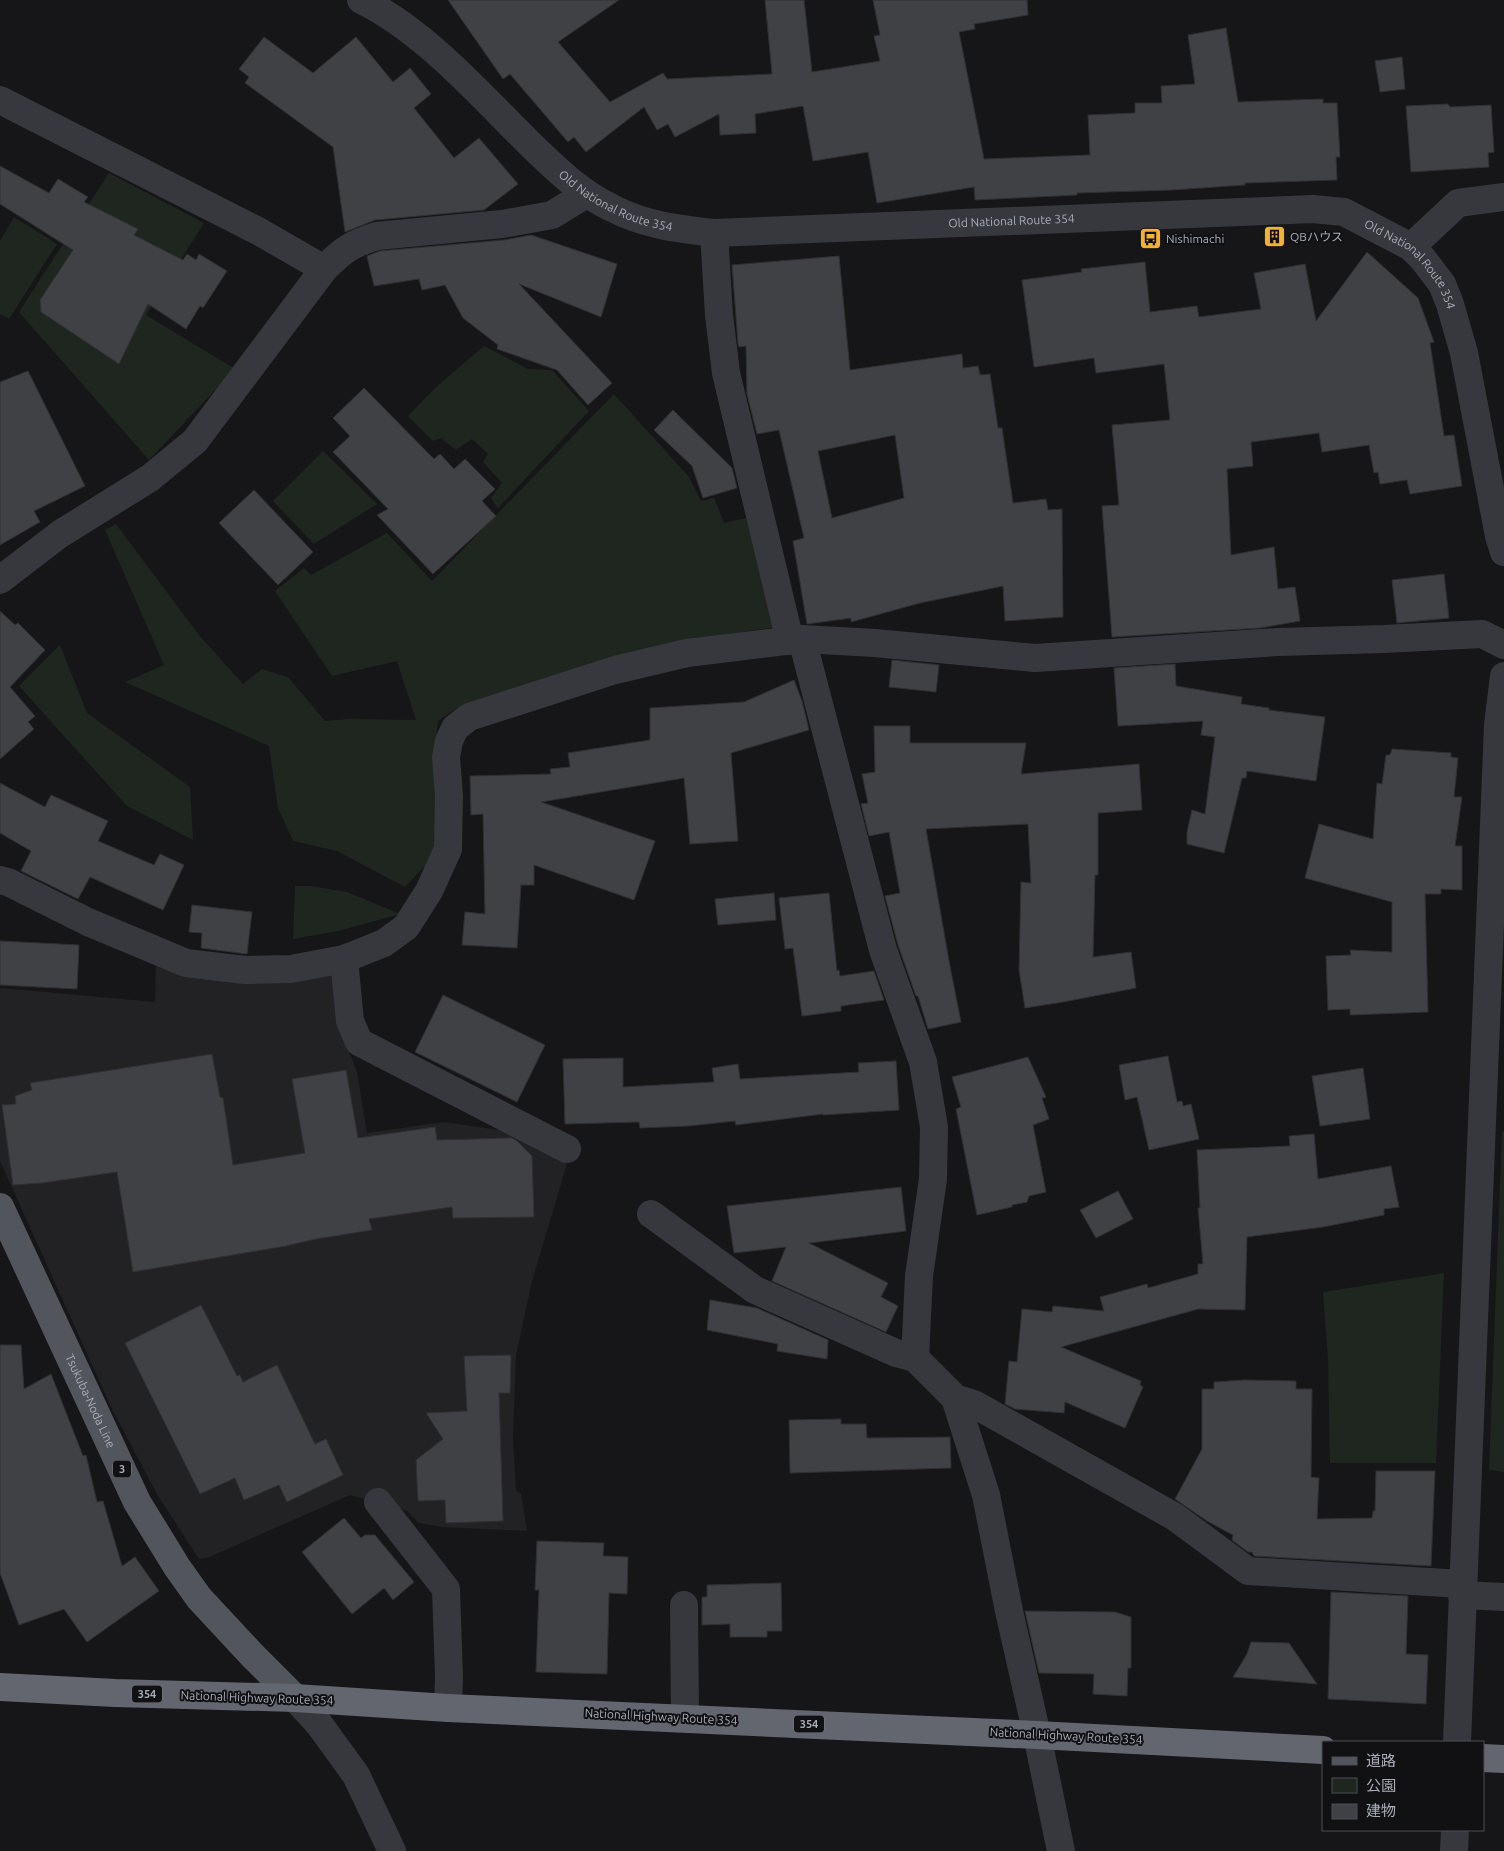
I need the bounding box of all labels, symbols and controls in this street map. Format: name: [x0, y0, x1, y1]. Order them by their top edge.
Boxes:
street label: Old National Route 354: [556, 167, 674, 233]
street label: Old National Route 354: [948, 212, 1075, 230]
street label: Old National Route 354: [1362, 217, 1458, 310]
building icon: QBハウス: [1262, 225, 1286, 249]
bus stop icon: Nishimachi: [1138, 227, 1162, 251]
place label: QBハウス: [1290, 230, 1343, 243]
place label: Nishimachi: [1166, 232, 1224, 245]
street label: Tsukuba-Noda Line: [63, 1352, 118, 1450]
road number: 3: [113, 1460, 131, 1478]
road number: 354: [132, 1686, 162, 1702]
street label: National Highway Route 354: [180, 1688, 334, 1707]
street label: National Highway Route 354: [584, 1706, 738, 1727]
road number: 354: [794, 1716, 824, 1732]
street label: National Highway Route 354: [989, 1725, 1143, 1746]
legend: [1322, 1741, 1484, 1831]
text: 道路: [1366, 1752, 1396, 1769]
text: 公園: [1366, 1777, 1396, 1794]
text: 建物: [1366, 1802, 1396, 1819]

